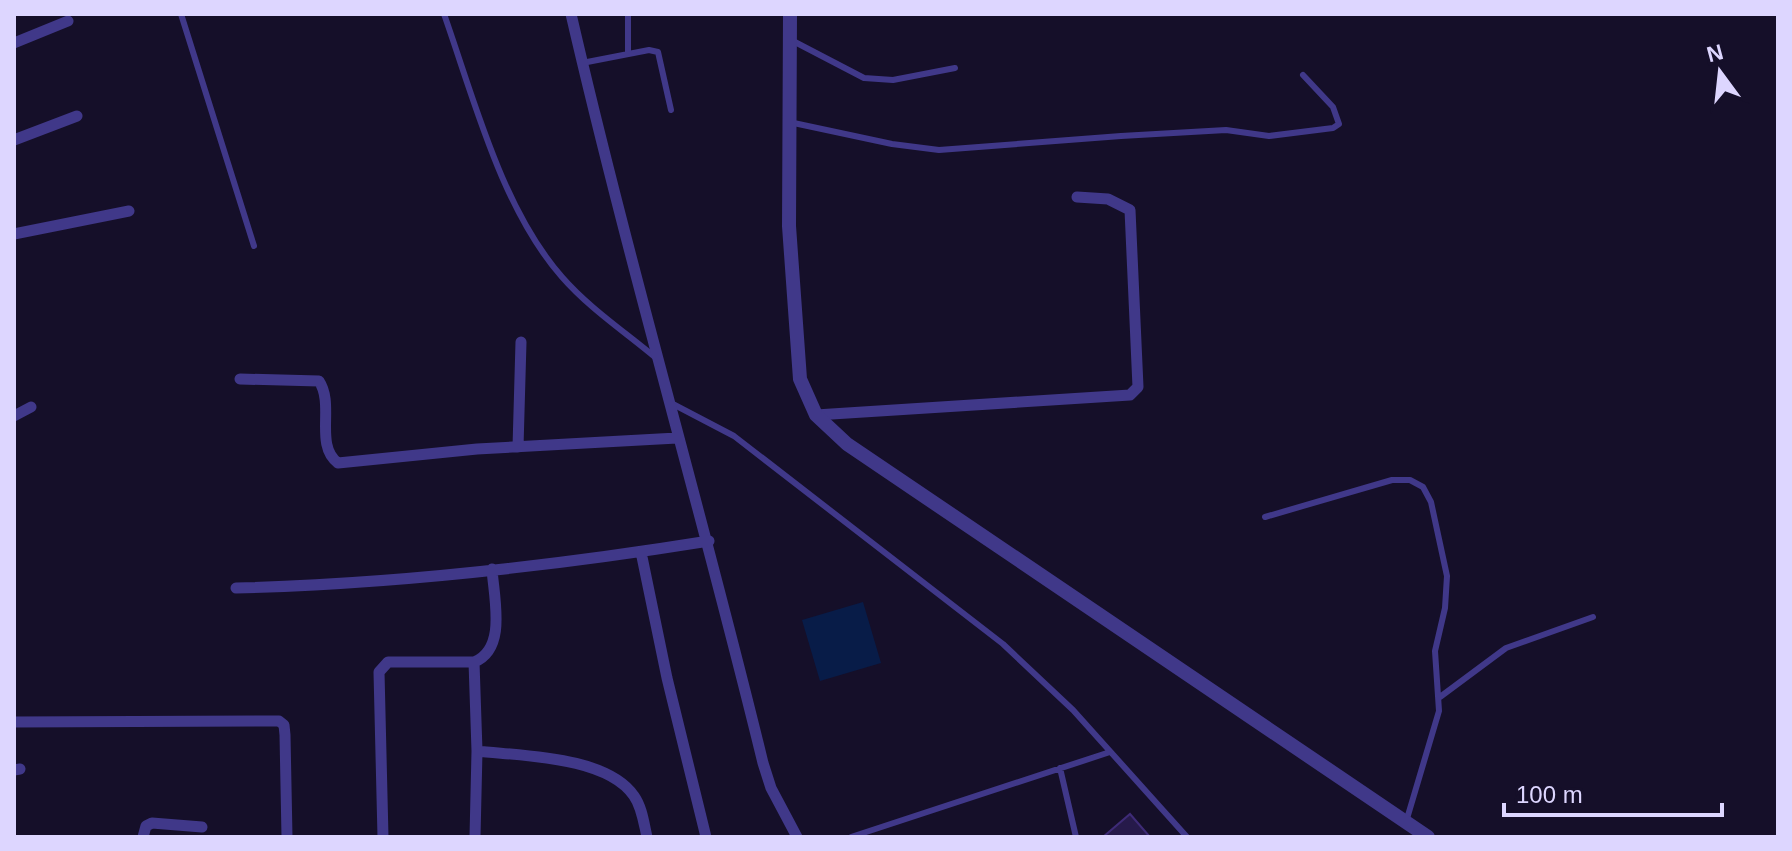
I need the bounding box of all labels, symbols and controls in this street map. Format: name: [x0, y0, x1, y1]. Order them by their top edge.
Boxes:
north arrow: [1680, 32, 1760, 112]
text: N: [1704, 39, 1726, 67]
scale bar: [1504, 767, 1722, 817]
text: 100 m: [1516, 781, 1583, 808]

